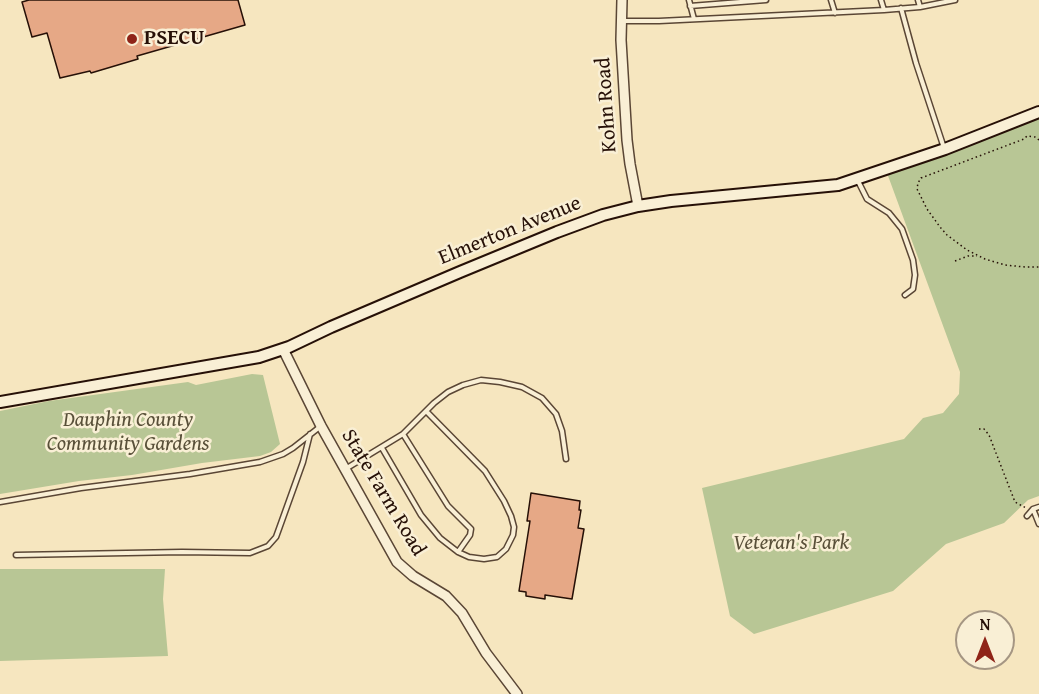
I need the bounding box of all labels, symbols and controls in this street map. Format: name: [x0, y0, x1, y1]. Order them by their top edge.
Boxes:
place label: PSECU: [144, 26, 204, 52]
marker: PSECU: [125, 32, 139, 46]
street label: Kohn Road: [591, 57, 623, 153]
street label: Elmerton Avenue: [435, 191, 585, 271]
park label: Dauphin County Community Gardens: [47, 408, 209, 458]
street label: State Farm Road: [335, 425, 431, 561]
park label: Veteran's Park: [733, 531, 849, 557]
north arrow: [955, 610, 1015, 670]
text: N: [980, 612, 990, 636]

